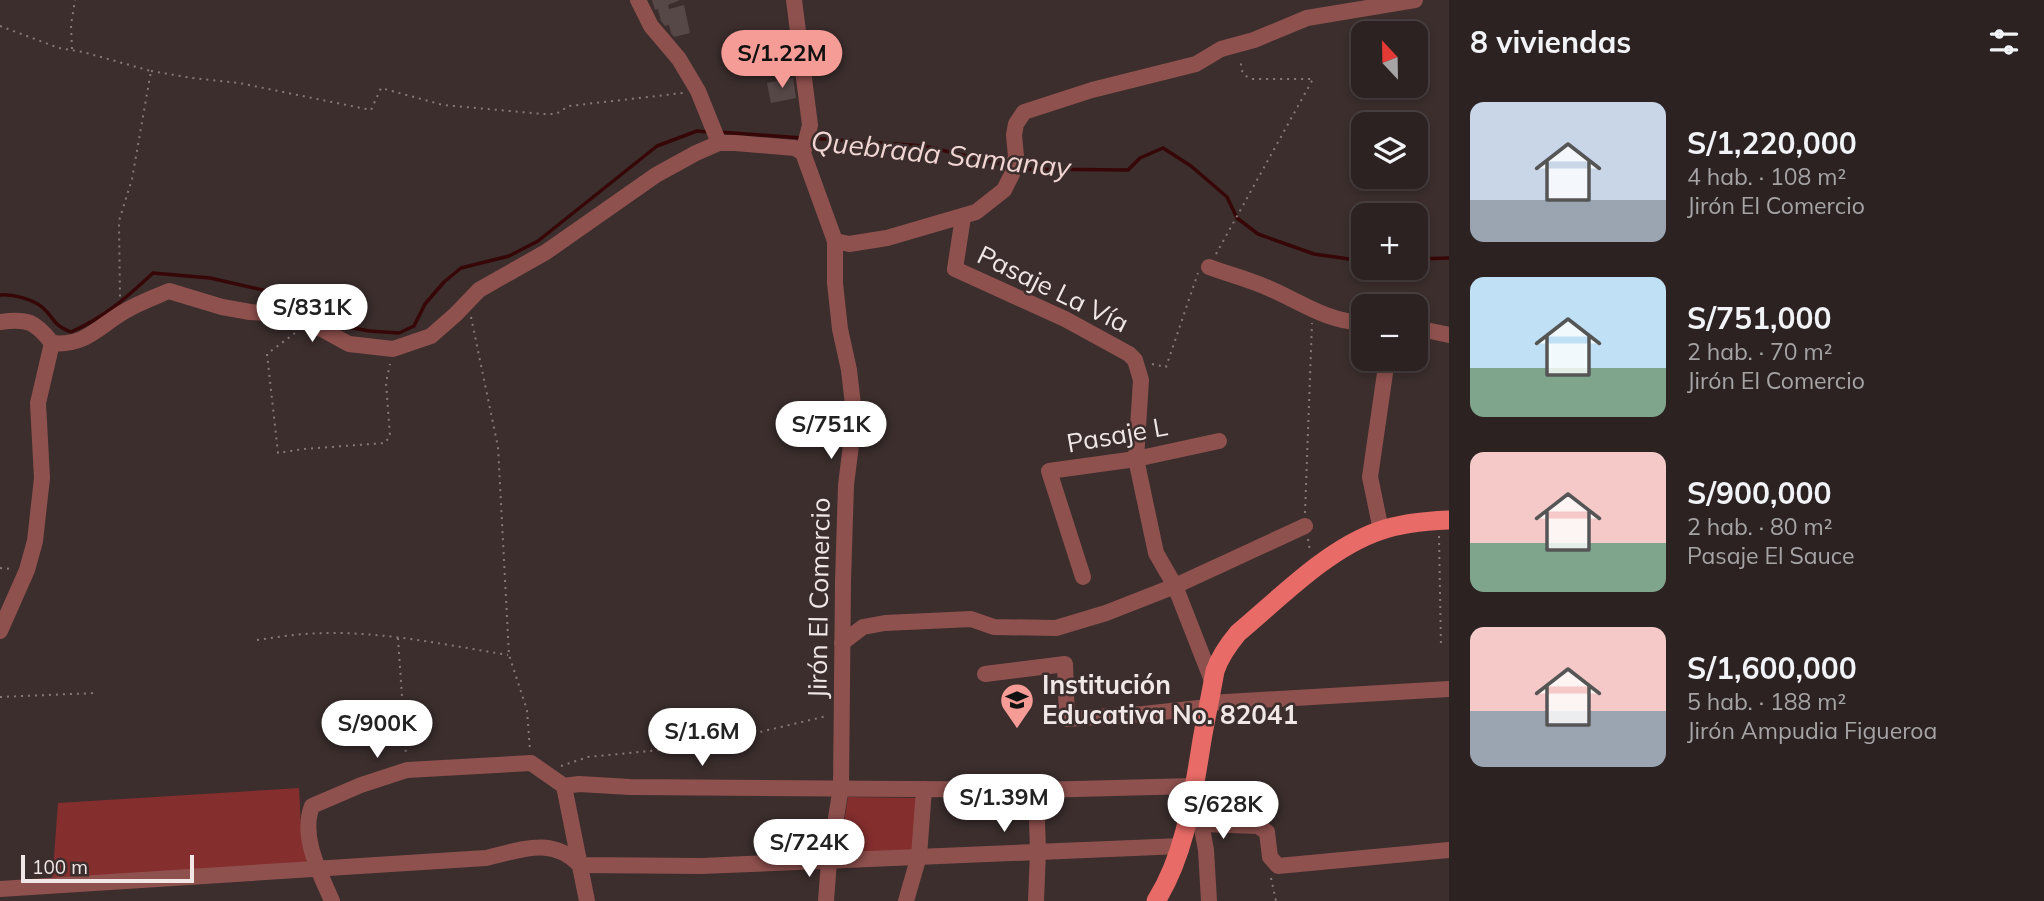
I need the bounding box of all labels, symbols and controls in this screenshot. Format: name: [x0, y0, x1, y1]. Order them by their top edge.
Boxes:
north arrow: [1351, 21, 1428, 98]
map controls: [1351, 21, 1428, 371]
text: 8 viviendas: [1470, 23, 1631, 61]
icon: filters: [1985, 23, 2023, 61]
pin: S/1.22M: [717, 31, 847, 90]
text: S/1.22M: [737, 38, 827, 67]
button: layers: [1351, 112, 1428, 189]
water label: Quebrada Samanay: [809, 122, 1074, 185]
text: S/1,220,000: [1687, 124, 1857, 162]
icon: home: [1526, 130, 1610, 214]
text: 4 hab. · 108 m²: [1687, 162, 1846, 191]
text: Jirón El Comercio: [1687, 191, 1865, 220]
button: +: [1351, 203, 1428, 280]
street label: Pasaje La Vía: [972, 238, 1134, 339]
pin: S/831K: [255, 284, 369, 344]
text: S/831K: [273, 292, 351, 321]
button: −: [1351, 294, 1428, 371]
text: S/751,000: [1687, 299, 1831, 337]
icon: home: [1526, 305, 1610, 389]
text: 2 hab. · 70 m²: [1687, 337, 1832, 366]
text: Jirón El Comercio: [1687, 366, 1865, 395]
pin: S/751K: [774, 402, 888, 461]
text: S/751K: [792, 409, 870, 438]
street label: Pasaje L: [1064, 409, 1170, 460]
text: S/900,000: [1687, 474, 1831, 512]
icon: home: [1526, 480, 1610, 564]
street label: Jirón El Comercio: [800, 497, 837, 699]
text: 2 hab. · 80 m²: [1687, 512, 1832, 541]
text: Pasaje El Sauce: [1687, 541, 1855, 570]
text: S/1,600,000: [1687, 649, 1857, 687]
icon: home: [1526, 655, 1610, 739]
place label: Institución Educativa No. 82041: [1042, 668, 1298, 731]
school or university icon: Institución Educativa No. 82041: [998, 681, 1036, 730]
text: 5 hab. · 188 m²: [1687, 687, 1846, 716]
pin: S/900K: [320, 700, 434, 760]
text: S/900K: [338, 708, 416, 737]
pin: S/1.6M: [645, 708, 759, 768]
text: S/1.6M: [664, 716, 740, 745]
text: Jirón Ampudia Figueroa: [1687, 716, 1937, 745]
pin: S/1.39M: [939, 774, 1069, 834]
text: S/1.39M: [959, 782, 1049, 811]
pin: S/628K: [1166, 782, 1280, 841]
text: S/628K: [1184, 789, 1262, 818]
pin: S/724K: [752, 820, 866, 879]
text: S/724K: [770, 827, 848, 856]
scale bar: [21, 852, 194, 884]
text: 100 m: [32, 855, 88, 879]

